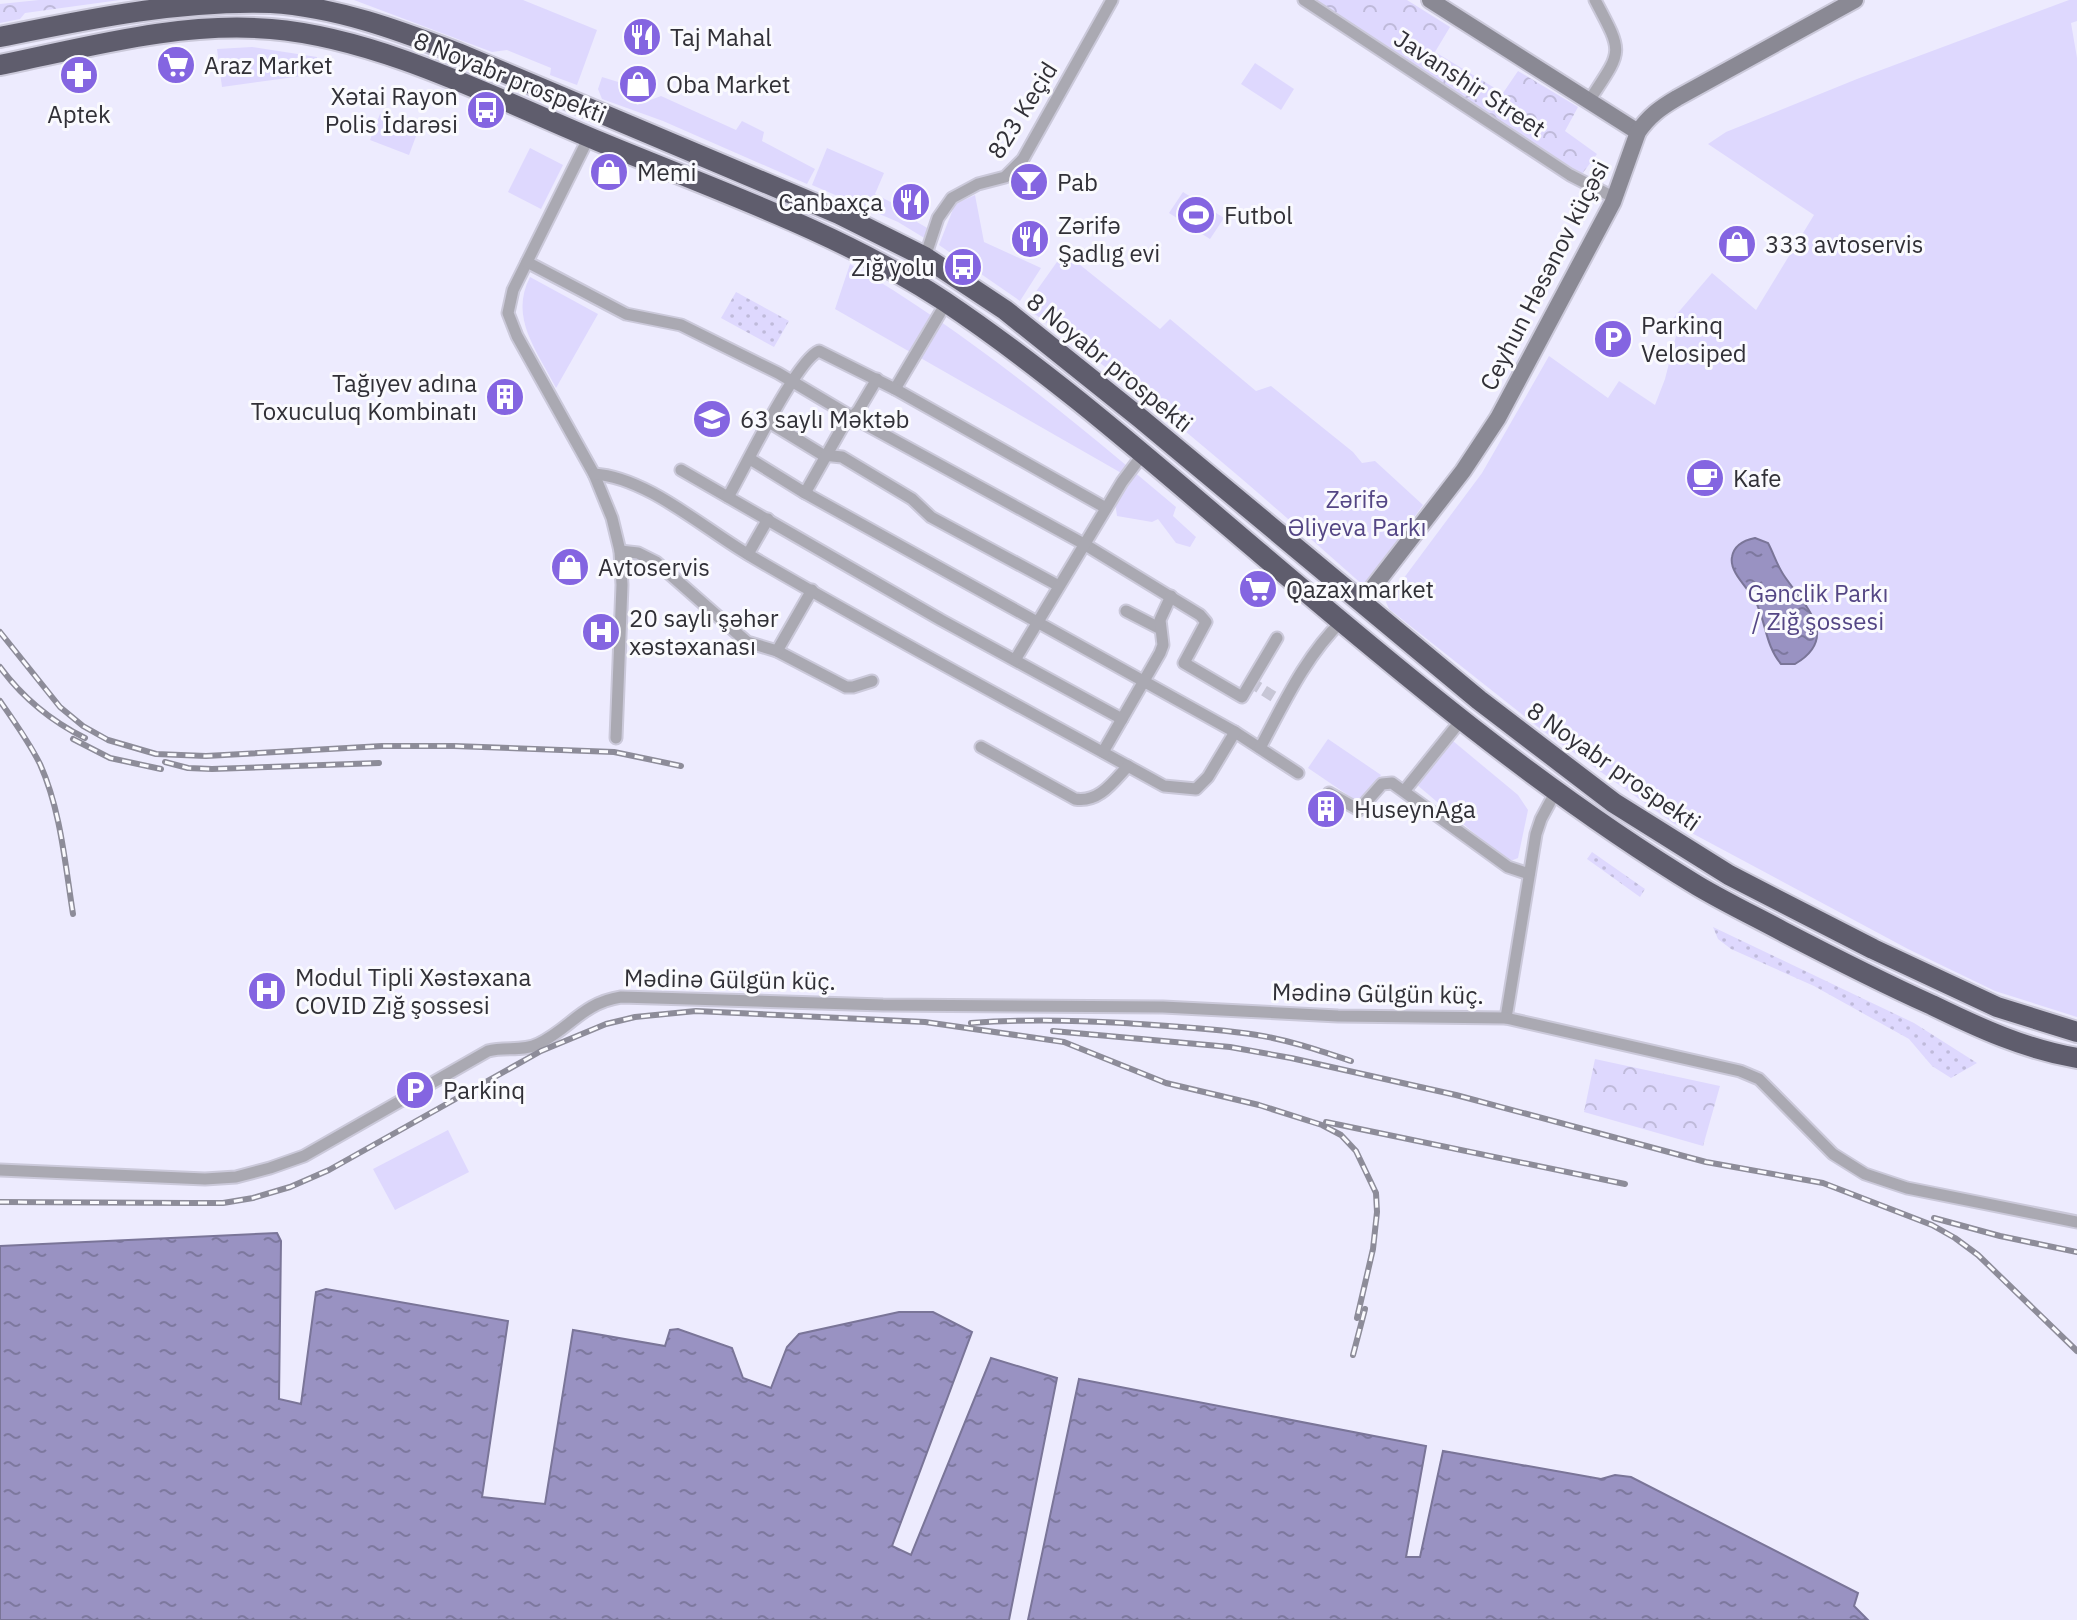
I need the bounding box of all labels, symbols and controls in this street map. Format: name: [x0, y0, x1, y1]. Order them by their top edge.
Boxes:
restaurant icon: Taj Mahal: [621, 16, 663, 58]
place label: Taj Mahal: [670, 21, 772, 53]
street label: Javanshir Street: [1388, 22, 1552, 144]
street label: 8 Noyabr prospekti: [409, 24, 611, 130]
supermarket icon: Araz Market: [155, 44, 197, 86]
place label: Araz Market: [204, 49, 333, 81]
pharmacy icon: Aptek: [58, 54, 100, 96]
street label: 823 Keçid: [980, 55, 1064, 165]
shop icon: Oba Market: [617, 63, 659, 105]
place label: Oba Market: [666, 68, 790, 100]
place label: Xətai Rayon Polis İdarəsi: [325, 80, 458, 140]
bus stop icon: Xətai Rayon Polis İdarəsi: [465, 89, 507, 131]
place label: Aptek: [47, 98, 111, 130]
shop icon: Memi: [588, 151, 630, 193]
street label: Ceyhun Həsənov küçəsi: [1472, 154, 1616, 396]
place label: Memi: [637, 156, 697, 188]
bar icon: Pab: [1008, 161, 1050, 203]
place label: Pab: [1057, 166, 1098, 198]
restaurant icon: Canbaxça: [890, 181, 932, 223]
place label: Canbaxça: [778, 186, 883, 218]
sports icon: Futbol: [1175, 194, 1217, 236]
place label: Futbol: [1224, 199, 1293, 231]
place label: Zərifə Şadlıg evi: [1058, 209, 1160, 269]
restaurant icon: Zərifə Şadlıg evi: [1009, 218, 1051, 260]
shop icon: 333 avtoservis: [1716, 223, 1758, 265]
place label: 333 avtoservis: [1765, 228, 1924, 260]
bus stop icon: Zığ yolu: [942, 246, 984, 288]
place label: Zığ yolu: [851, 251, 935, 283]
street label: 8 Noyabr prospekti: [1020, 285, 1200, 439]
place label: Parkinq Velosiped: [1641, 309, 1747, 369]
parking icon: Parkinq Velosiped: [1592, 318, 1634, 360]
place label: Tağıyev adına Toxuculuq Kombinatı: [251, 367, 477, 427]
building icon: Tağıyev adına Toxuculuq Kombinatı: [484, 376, 526, 418]
school or university icon: 63 saylı Məktəb: [691, 398, 733, 440]
place label: 63 saylı Məktəb: [740, 403, 910, 435]
cafe icon: Kafe: [1684, 457, 1726, 499]
place label: Kafe: [1733, 462, 1782, 494]
park label: Zərifə Əliyeva Parkı: [1287, 483, 1427, 543]
shop icon: Avtoservis: [549, 546, 591, 588]
place label: Avtoservis: [598, 551, 710, 583]
supermarket icon: Qazax market: [1237, 568, 1279, 610]
place label: Qazax market: [1286, 573, 1434, 605]
park label: Gənclik Parkı / Zığ şossesi: [1748, 577, 1888, 637]
place label: 20 saylı şəhər xəstəxanası: [629, 602, 779, 662]
hospital icon: 20 saylı şəhər xəstəxanası: [580, 611, 622, 653]
street label: 8 Noyabr prospekti: [1521, 694, 1707, 838]
building icon: HuseynAga: [1305, 788, 1347, 830]
place label: HuseynAga: [1354, 793, 1476, 825]
place label: Modul Tipli Xəstəxana COVID Zığ şossesi: [295, 961, 531, 1021]
street label: Mədinə Gülgün küç.: [624, 961, 836, 997]
hospital icon: Modul Tipli Xəstəxana COVID Zığ şossesi: [246, 970, 288, 1012]
street label: Mədinə Gülgün küç.: [1272, 975, 1484, 1011]
parking icon: Parkinq: [394, 1069, 436, 1111]
place label: Parkinq: [443, 1074, 525, 1106]

